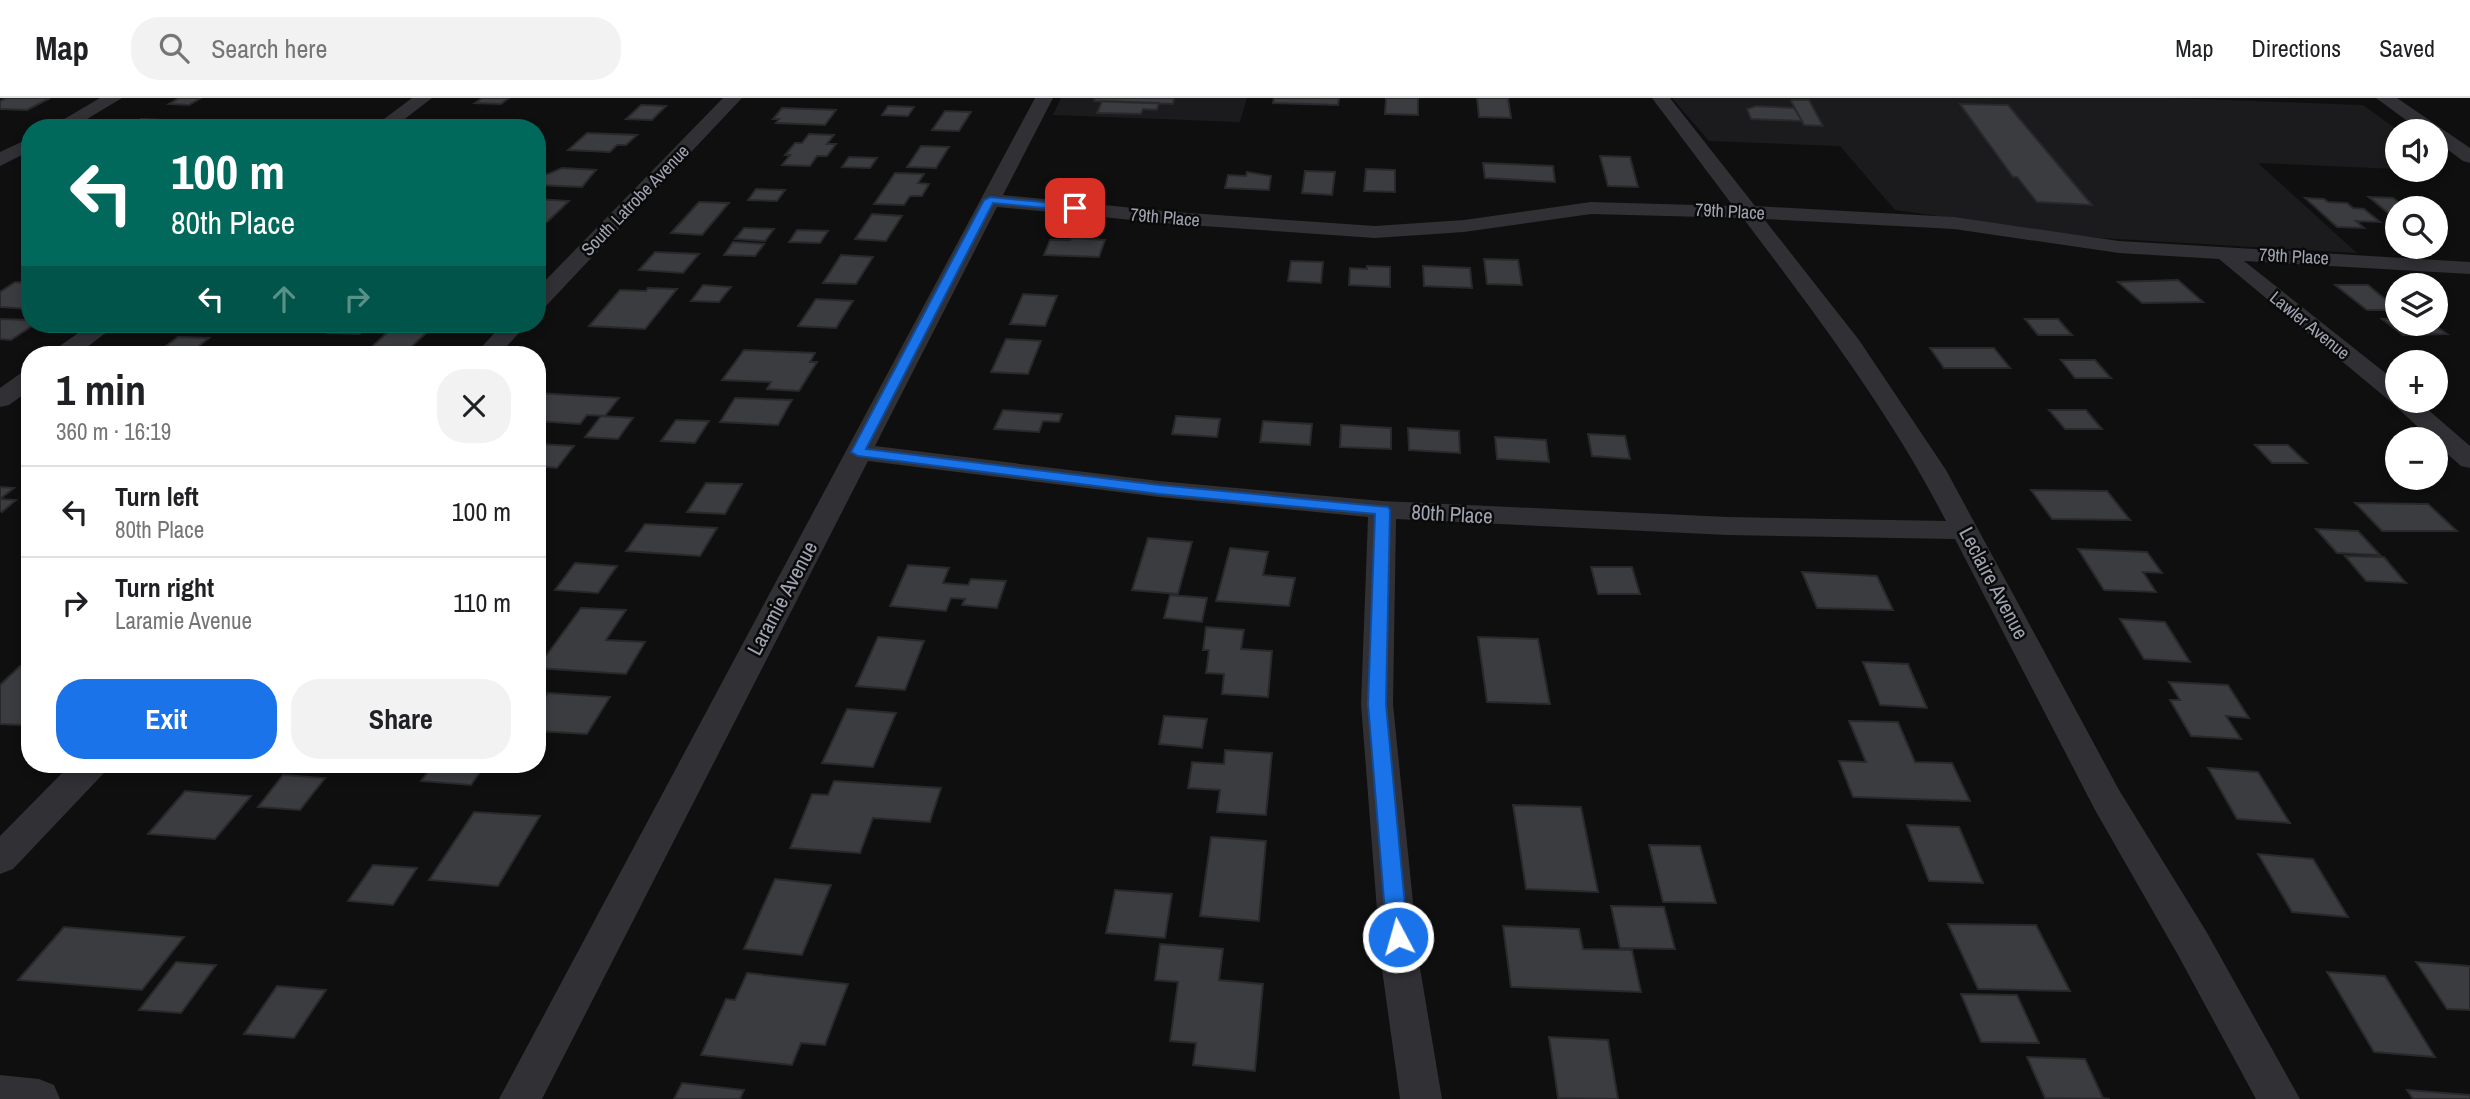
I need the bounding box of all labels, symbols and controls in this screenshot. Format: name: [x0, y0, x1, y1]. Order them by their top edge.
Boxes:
search box: [131, 17, 621, 80]
text: Map: [35, 26, 89, 70]
icon: search: [155, 29, 193, 67]
text: Search here: [211, 31, 327, 66]
text: Map: [2175, 32, 2213, 64]
text: Directions: [2251, 32, 2341, 64]
text: Saved: [2379, 32, 2435, 64]
map controls: [2385, 119, 2448, 490]
button: sound: [2385, 119, 2448, 182]
text: 100 m: [171, 138, 285, 204]
street label: South Latrobe Avenue: [575, 139, 695, 261]
icon: left: [56, 147, 147, 238]
pin: [1045, 178, 1105, 238]
icon: arrive: [1056, 189, 1094, 227]
button: search: [2385, 196, 2448, 259]
street label: 79th Place: [1695, 197, 1765, 225]
text: 80th Place: [171, 201, 295, 244]
street label: 79th Place: [1129, 202, 1201, 232]
street label: 79th Place: [2259, 242, 2329, 270]
button: layers: [2385, 273, 2448, 336]
icon: left: [192, 280, 230, 318]
icon: ahead: [265, 280, 303, 318]
icon: right: [338, 280, 376, 318]
street label: Lawler Avenue: [2265, 285, 2355, 365]
button: +: [2385, 350, 2448, 413]
text: 1 min: [56, 362, 146, 418]
button: close: [437, 369, 511, 443]
text: 360 m · 16:19: [56, 416, 171, 447]
button: −: [2385, 427, 2448, 490]
text: Turn left: [115, 479, 199, 514]
icon: left: [56, 493, 94, 531]
text: 100 m: [452, 494, 511, 529]
street label: 80th Place: [1411, 497, 1493, 531]
text: 80th Place: [115, 514, 204, 545]
street label: Leclaire Avenue: [1952, 522, 2036, 644]
street label: Laramie Avenue: [740, 536, 824, 660]
text: Turn right: [115, 570, 214, 605]
icon: right: [56, 584, 94, 622]
text: 110 m: [453, 585, 511, 620]
text: Laramie Avenue: [115, 605, 252, 636]
button: Exit: [56, 679, 277, 759]
button: Share: [291, 679, 511, 759]
position arrow: [1361, 900, 1435, 974]

